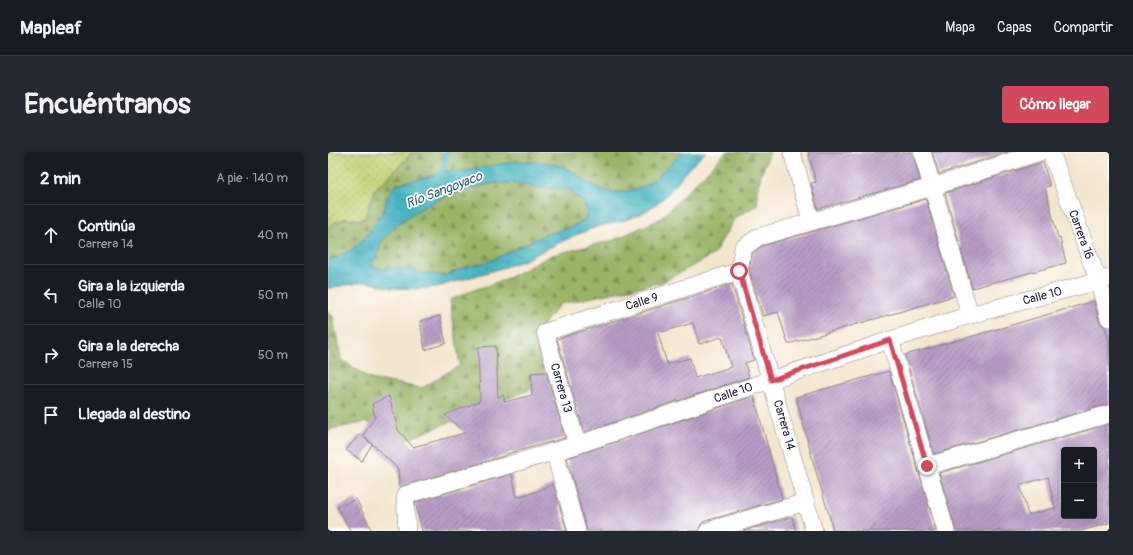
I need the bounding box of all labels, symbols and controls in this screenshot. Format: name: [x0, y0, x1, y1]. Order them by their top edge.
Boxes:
text: Mapleaf: [20, 16, 82, 40]
text: Mapa: [945, 19, 975, 36]
text: Capas: [997, 19, 1032, 36]
text: Compartir: [1054, 19, 1113, 36]
button: Cómo llegar: [1002, 86, 1109, 123]
text: Encuéntranos: [24, 87, 191, 122]
text: 2 min: [40, 168, 81, 189]
water label: Río Sangoyaco: [404, 168, 485, 212]
text: A pie · 140 m: [216, 170, 288, 186]
street label: Carrera 16: [1065, 208, 1097, 261]
text: Continúa: [78, 217, 135, 236]
icon: ahead: [40, 224, 62, 246]
text: 40 m: [257, 227, 288, 243]
text: Carrera 14: [78, 236, 134, 252]
route start: [730, 262, 748, 280]
text: Gira a la izquierda: [78, 277, 185, 296]
street label: Calle 10: [1021, 283, 1064, 308]
icon: left: [40, 284, 62, 306]
text: 50 m: [258, 287, 288, 303]
street label: Calle 9: [624, 289, 660, 314]
text: Calle 10: [78, 296, 121, 312]
text: Gira a la derecha: [78, 337, 179, 356]
icon: right: [40, 344, 62, 366]
text: 50 m: [258, 347, 288, 363]
text: Carrera 15: [78, 356, 133, 372]
street label: Carrera 13: [547, 361, 575, 415]
street label: Calle 10: [712, 379, 755, 406]
street label: Carrera 14: [770, 398, 798, 452]
icon: arrive: [40, 404, 62, 426]
text: Llegada al destino: [78, 405, 190, 424]
map controls: [1061, 447, 1097, 519]
button: +: [1061, 447, 1097, 483]
route end: [918, 457, 936, 475]
button: −: [1061, 483, 1097, 519]

